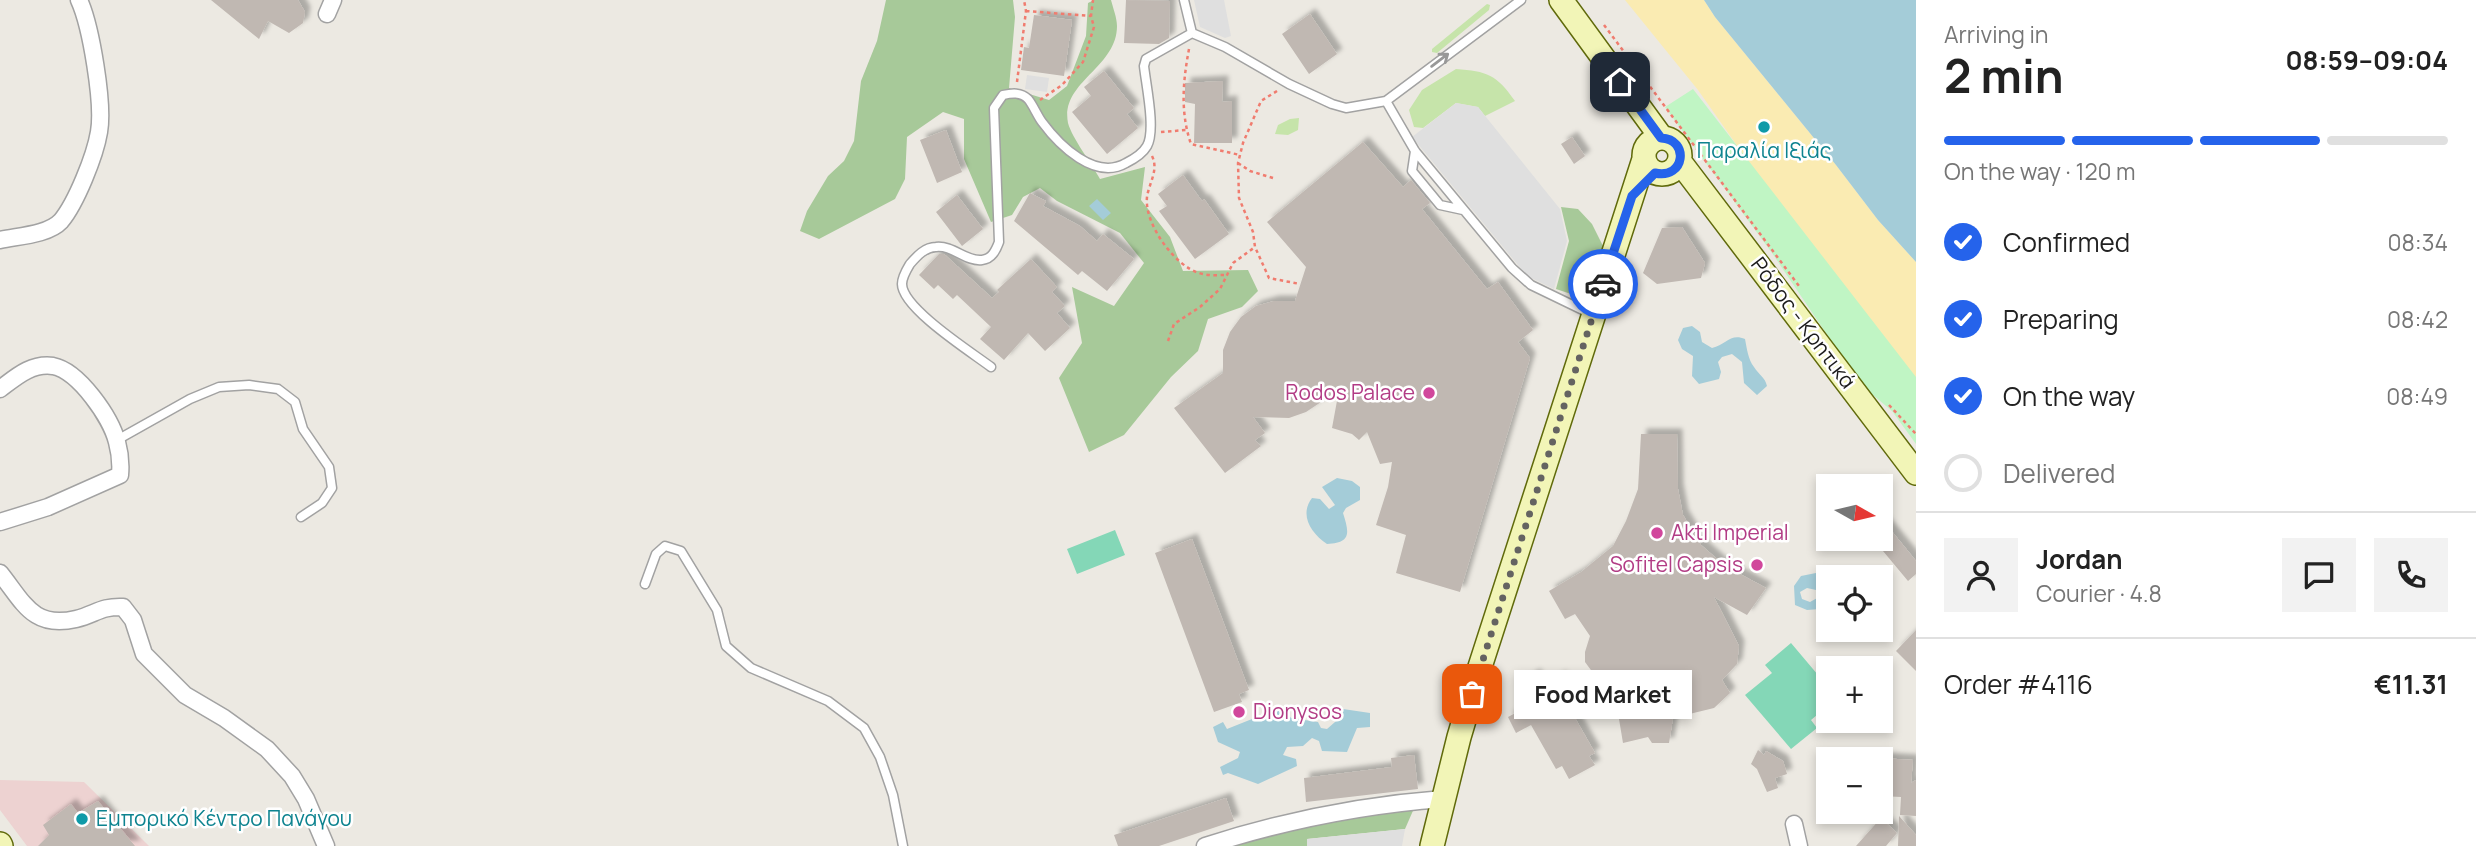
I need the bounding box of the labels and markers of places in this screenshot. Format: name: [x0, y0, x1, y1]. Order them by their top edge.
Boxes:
pin: [1590, 52, 1650, 112]
marker: Παραλία Ιξιάς: [1756, 119, 1772, 135]
place label: Παραλία Ιξιάς: [1697, 136, 1831, 164]
place label: Rodos Palace: [1285, 378, 1415, 406]
marker: Rodos Palace: [1421, 385, 1437, 401]
place label: Akti Imperial: [1671, 518, 1789, 546]
marker: Akti Imperial: [1649, 525, 1665, 541]
place label: Sofitel Capsis: [1610, 550, 1743, 578]
marker: Sofitel Capsis: [1749, 557, 1765, 573]
pin: [1442, 664, 1502, 724]
callout: Food Market: [1514, 670, 1692, 718]
place label: Dionysos: [1253, 697, 1342, 725]
marker: Dionysos: [1231, 704, 1247, 720]
place label: Εμπορικό Κέντρο Πανάγου: [96, 804, 352, 832]
marker: Εμπορικό Κέντρο Πανάγου: [74, 811, 90, 827]

